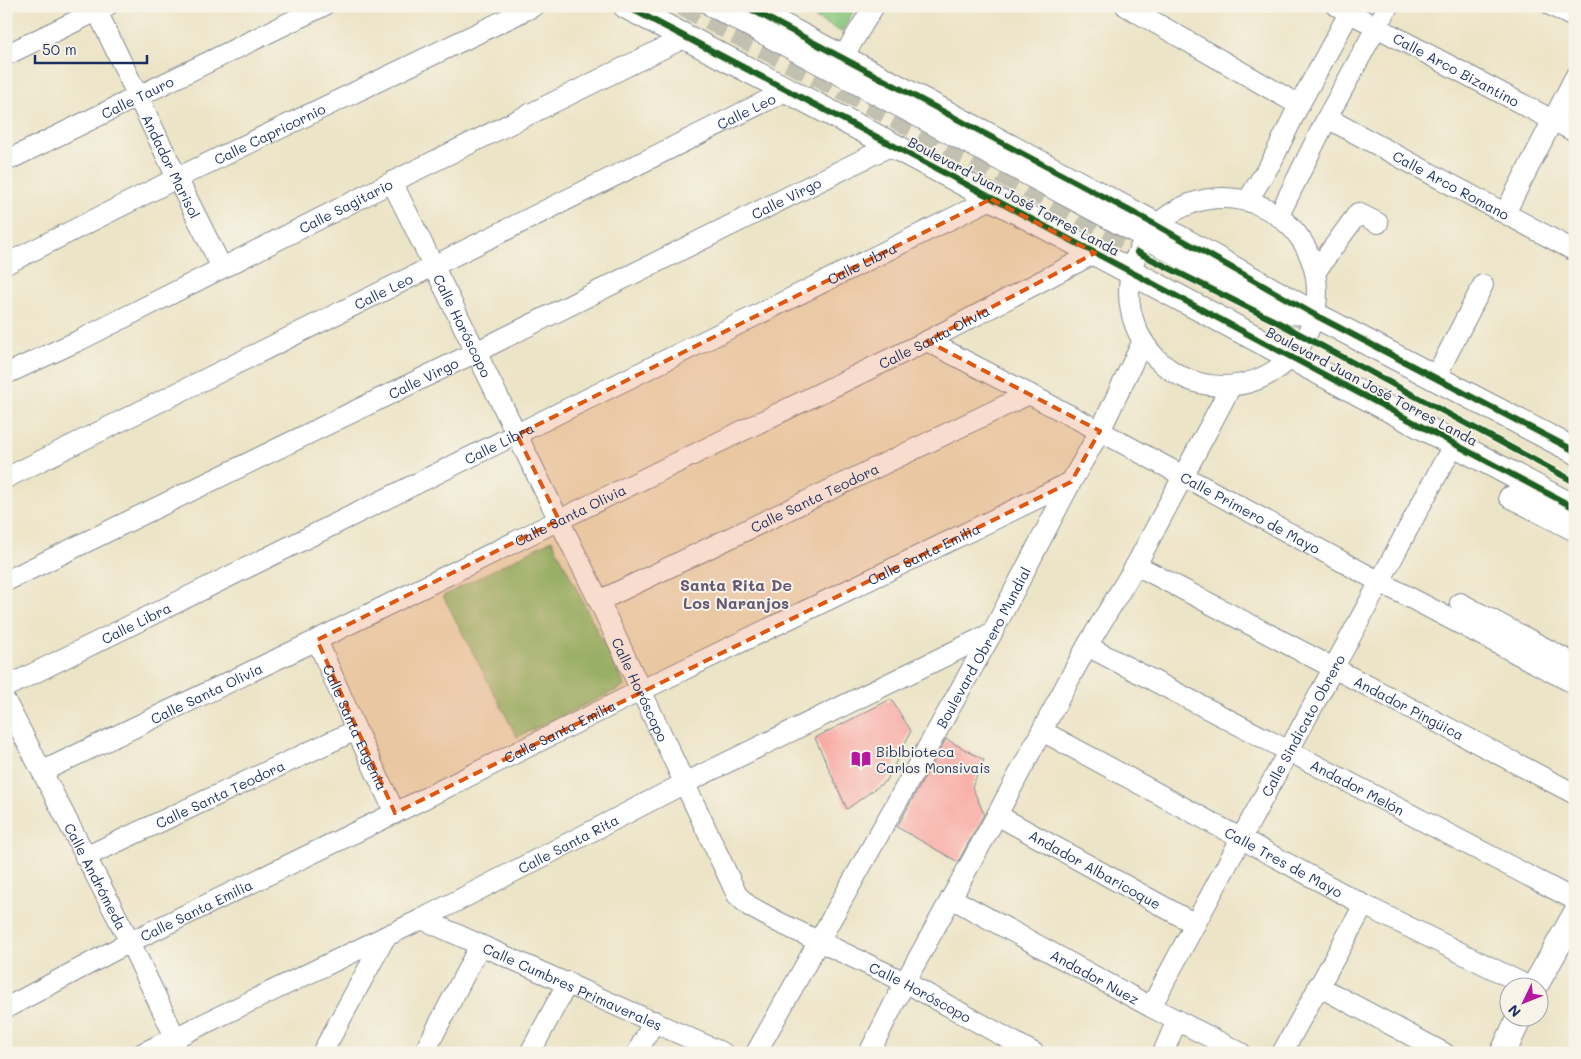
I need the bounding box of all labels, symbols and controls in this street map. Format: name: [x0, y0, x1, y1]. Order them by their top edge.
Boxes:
street label: Calle Arco Bizantino: [1390, 28, 1523, 110]
scale bar: [35, 32, 148, 64]
text: 50 m: [42, 39, 77, 59]
street label: Calle Tauro: [98, 71, 177, 123]
street label: Calle Leo: [713, 88, 778, 133]
street label: Calle Capricornio: [211, 99, 328, 168]
street label: Andador Marisol: [138, 111, 205, 221]
street label: Boulevard Juan José Torres Landa: [905, 132, 1123, 260]
street label: Calle Arco Romano: [1390, 146, 1513, 224]
street label: Calle Virgo: [748, 172, 824, 223]
street label: Calle Sagitario: [295, 174, 395, 237]
street label: Calle Libra: [824, 238, 900, 288]
street label: Calle Leo: [351, 268, 416, 313]
street label: Calle Horóscopo: [429, 271, 496, 380]
street label: Calle Santa Olivia: [875, 301, 993, 373]
street label: Boulevard Juan José Torres Landa: [1263, 322, 1481, 450]
street label: Calle Virgo: [385, 353, 461, 403]
street label: Calle Libra: [461, 418, 537, 468]
street label: Calle Santa Teodora: [747, 458, 882, 536]
street label: Calle Primero de Mayo: [1177, 467, 1324, 558]
street label: Calle Santa Olivia: [511, 479, 629, 550]
street label: Calle Santa Emilia: [864, 518, 983, 589]
street label: Boulevard Obrero Mundial: [931, 563, 1035, 731]
district label: Santa Rita De Los Naranjos: [680, 574, 792, 613]
street label: Calle Libra: [98, 597, 174, 648]
street label: Calle Horóscopo: [608, 634, 673, 745]
street label: Calle Sindicato Obrero: [1256, 651, 1349, 800]
street label: Calle Santa Olivia: [147, 658, 265, 728]
street label: Calle Santa Eugenia: [319, 661, 392, 793]
street label: Andador Pingüica: [1351, 671, 1467, 744]
street label: Calle Santa Emilia: [500, 695, 619, 767]
place label: Biblbioteca Carlos Monsivais: [876, 742, 990, 777]
library icon: Biblbioteca Carlos Monsivais: [850, 748, 872, 770]
street label: Calle Santa Teodora: [152, 755, 288, 832]
street label: Andador Melón: [1307, 755, 1408, 819]
street label: Calle Santa Rita: [514, 810, 622, 877]
street label: Calle Andrómeda: [60, 819, 132, 933]
street label: Calle Tres de Mayo: [1222, 822, 1346, 901]
street label: Andador Albaricoque: [1026, 825, 1164, 913]
street label: Calle Santa Emilia: [137, 874, 255, 945]
street label: Calle Cumbres Primaverales: [480, 938, 665, 1034]
street label: Andador Nuez: [1047, 945, 1143, 1008]
street label: Calle Horóscopo: [866, 957, 975, 1026]
north arrow: [1498, 976, 1548, 1026]
text: N: [1504, 1001, 1525, 1022]

